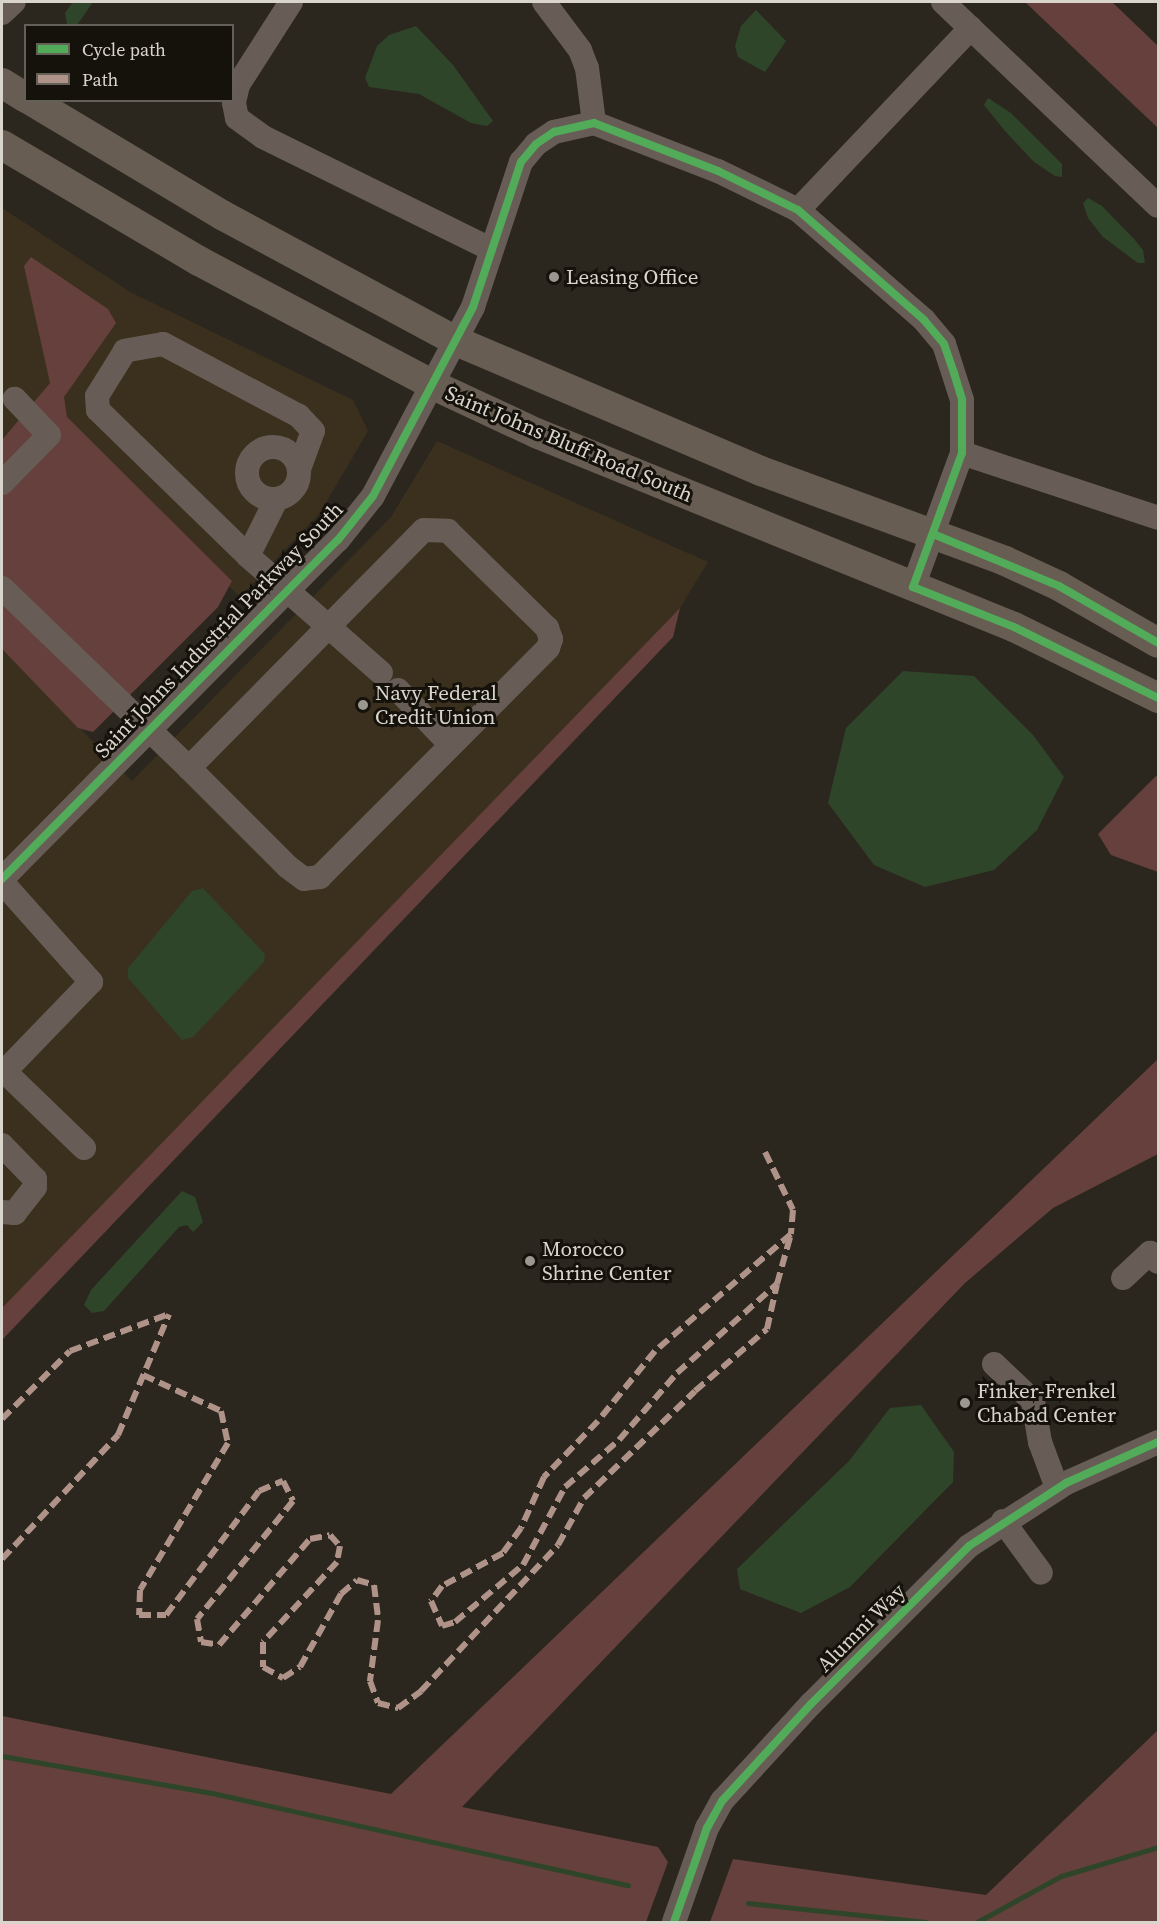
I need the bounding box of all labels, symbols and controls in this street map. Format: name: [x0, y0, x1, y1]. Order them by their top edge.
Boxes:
legend: [24, 24, 234, 102]
text: Cycle path: [82, 37, 166, 62]
text: Path: [82, 67, 118, 92]
place label: Leasing Office: [566, 264, 699, 290]
marker: Leasing Office: [547, 270, 561, 284]
street label: Saint Johns Bluff Road South: [441, 380, 697, 508]
street label: Saint Johns Industrial Parkway South: [90, 497, 348, 763]
place label: Navy Federal Credit Union: [375, 680, 497, 730]
marker: Navy Federal Credit Union: [356, 698, 370, 712]
place label: Morocco Shrine Center: [542, 1236, 672, 1286]
marker: Morocco Shrine Center: [523, 1254, 537, 1268]
place label: Finker-Frenkel Chabad Center: [977, 1378, 1116, 1428]
marker: Finker-Frenkel Chabad Center: [958, 1396, 972, 1410]
street label: Alumni Way: [811, 1578, 911, 1678]

